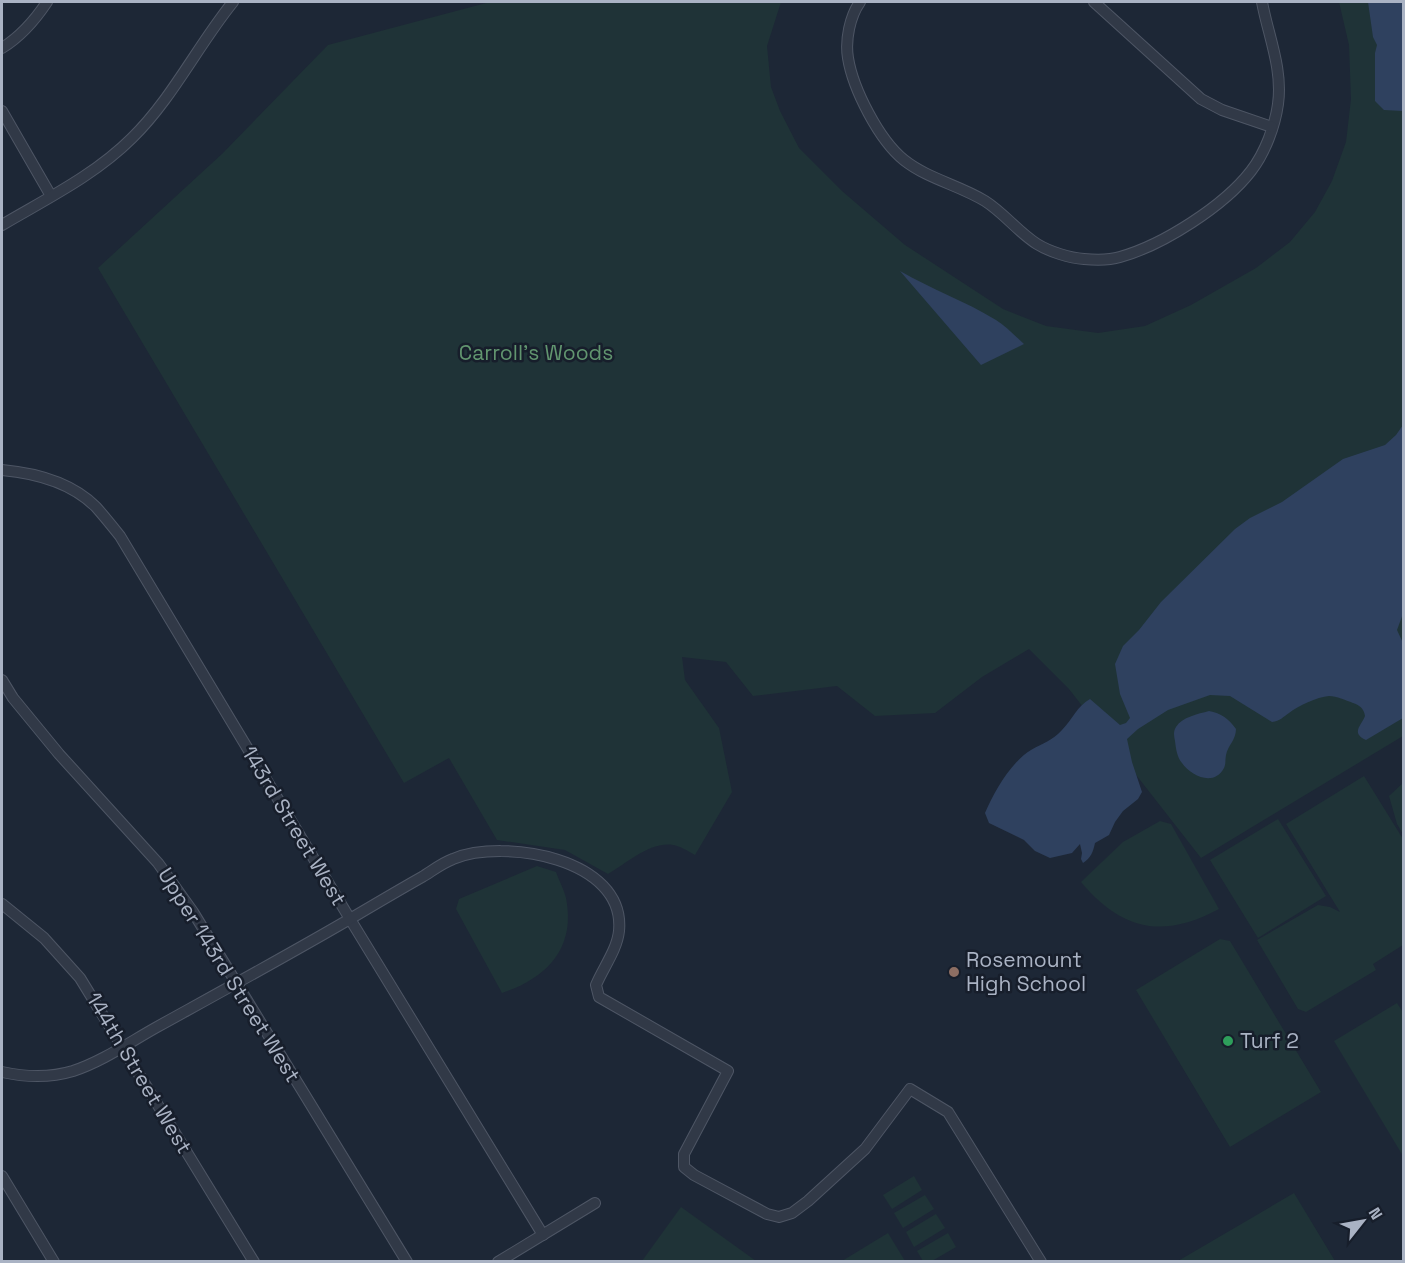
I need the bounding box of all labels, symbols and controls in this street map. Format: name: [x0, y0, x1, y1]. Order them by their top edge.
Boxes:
park label: Carroll's Woods: [459, 339, 613, 366]
street label: 143rd Street West: [236, 741, 353, 910]
street label: Upper 143rd Street West: [152, 862, 307, 1087]
place label: Rosemount High School: [966, 946, 1086, 997]
marker: Rosemount High School: [947, 965, 961, 979]
street label: 144th Street West: [81, 987, 198, 1158]
place label: Turf 2: [1240, 1027, 1299, 1054]
marker: Turf 2: [1221, 1034, 1235, 1048]
north arrow: [1333, 1191, 1393, 1251]
text: N: [1364, 1204, 1387, 1224]

